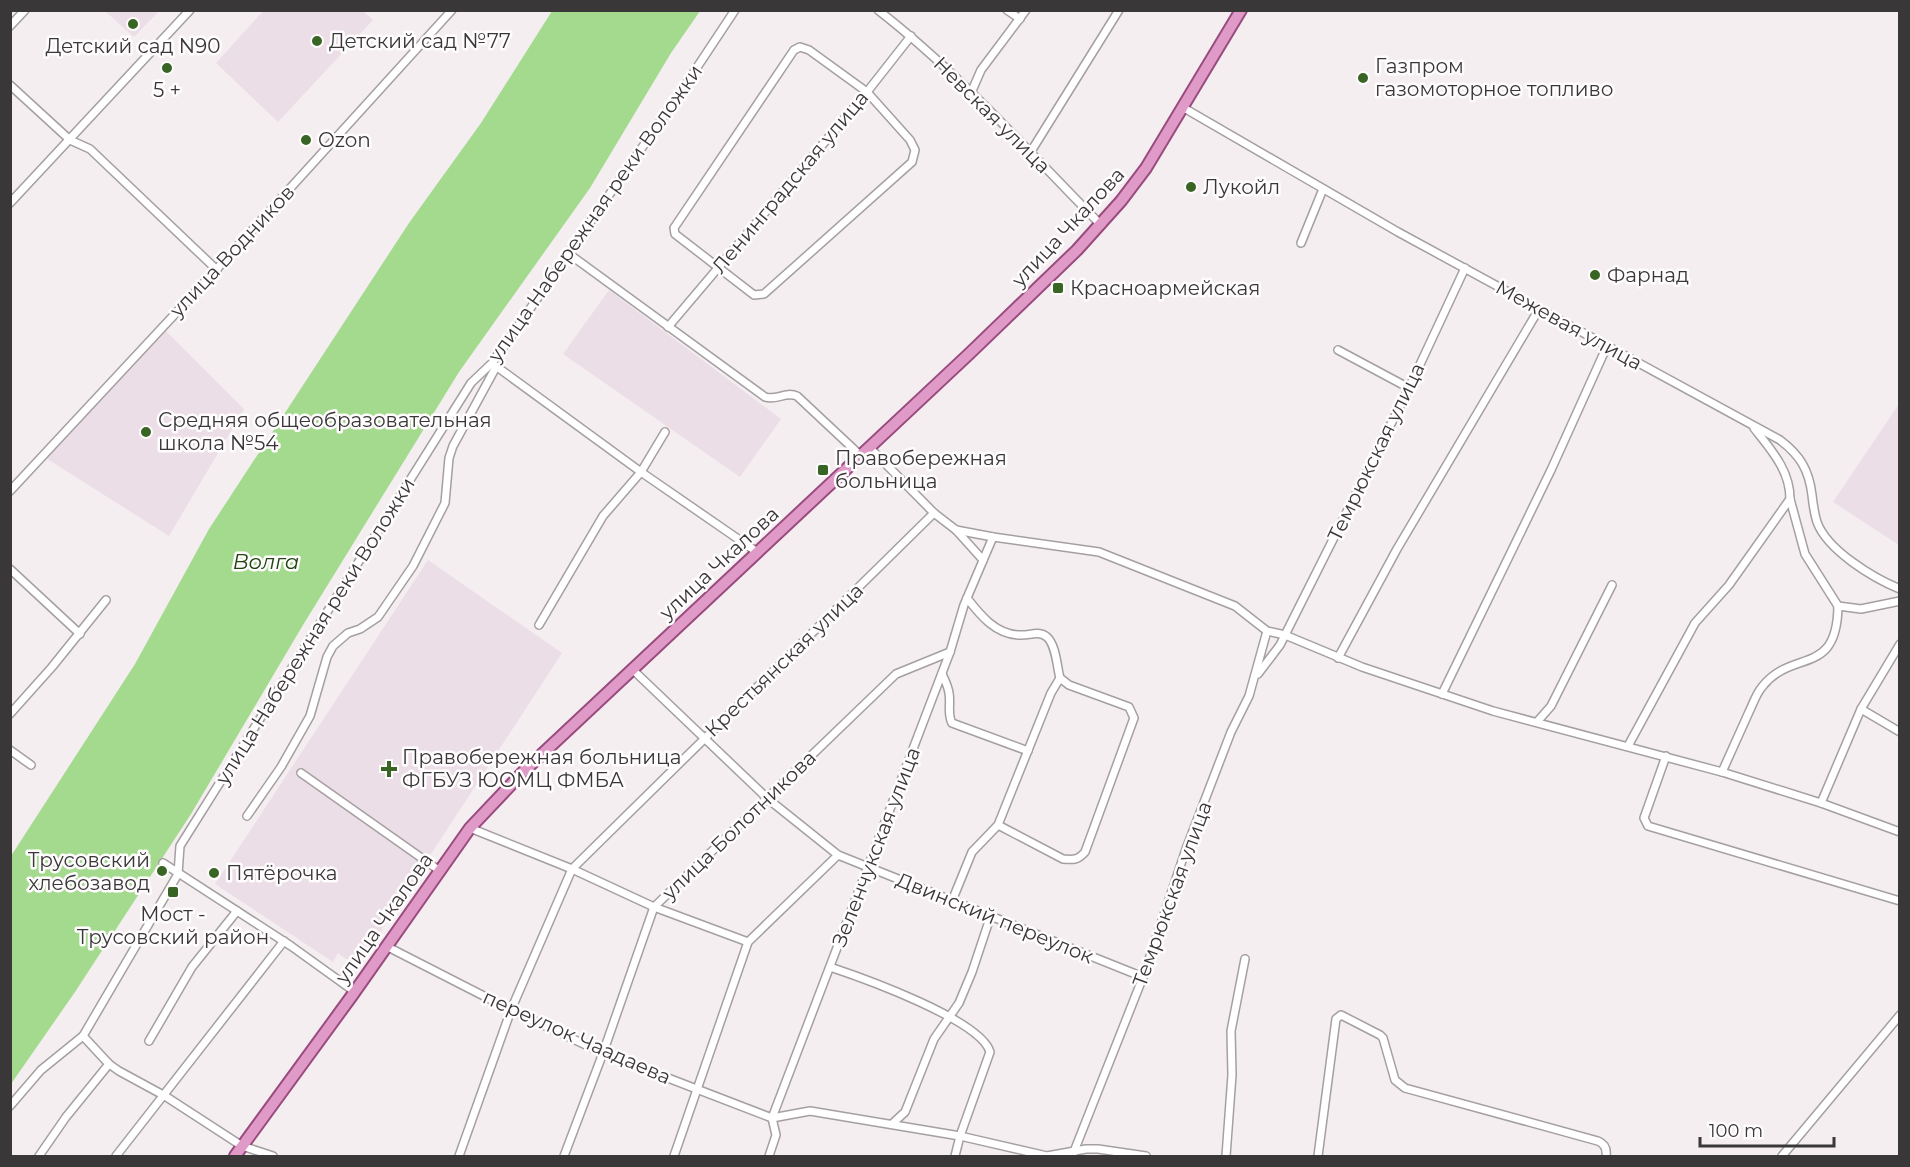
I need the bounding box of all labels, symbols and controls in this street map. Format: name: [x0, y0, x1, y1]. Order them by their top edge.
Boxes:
marker: Детский сад N90: [126, 17, 140, 31]
place label: Детский сад №77: [329, 29, 511, 53]
place label: Детский сад N90: [46, 34, 220, 58]
marker: Детский сад №77: [310, 34, 324, 48]
street label: Невская улица: [929, 52, 1055, 178]
place label: Газпром газомоторное топливо: [1375, 54, 1613, 101]
street label: улица Набережная реки Воложки: [482, 60, 707, 367]
marker: 5 +: [160, 61, 174, 75]
marker: Газпром газомоторное топливо: [1356, 71, 1370, 85]
place label: 5 +: [153, 78, 181, 102]
street label: Ленинградская улица: [707, 86, 873, 278]
place label: Ozon: [318, 128, 371, 152]
marker: Ozon: [299, 133, 313, 147]
street label: улица Чкалова: [1006, 162, 1129, 292]
place label: Лукойл: [1203, 175, 1280, 199]
street label: улица Водников: [164, 180, 299, 323]
marker: Лукойл: [1184, 180, 1198, 194]
place label: Фарнад: [1607, 263, 1689, 287]
marker: Фарнад: [1588, 268, 1602, 282]
street label: Межевая улица: [1492, 275, 1646, 375]
place label: Красноармейская: [1070, 276, 1260, 300]
marker: Красноармейская: [1051, 281, 1065, 295]
street label: Темрюкская улица: [1322, 359, 1430, 545]
place label: Средняя общеобразовательная школа №54: [158, 408, 492, 455]
marker: Средняя общеобразовательная школа №54: [139, 425, 153, 439]
place label: Правобережная больница: [835, 446, 1007, 493]
marker: Правобережная больница: [816, 463, 830, 477]
street label: улица Набережная реки Воложки: [210, 473, 420, 790]
street label: улица Чкалова: [654, 502, 784, 625]
water label: Волга: [233, 549, 299, 574]
street label: Крестьянская улица: [700, 578, 868, 742]
street label: Зеленчукская улица: [827, 744, 925, 950]
place label: Правобережная больница ФГБУЗ ЮОМЦ ФМБА: [402, 745, 681, 792]
street label: улица Болотникова: [656, 745, 821, 905]
marker: Правобережная больница ФГБУЗ ЮОМЦ ФМБА: [380, 760, 398, 778]
street label: Темрюкская улица: [1127, 798, 1217, 990]
place label: Трусовский хлебозавод: [28, 848, 150, 895]
street label: улица Чкалова: [329, 848, 438, 989]
place label: Пятёрочка: [226, 861, 337, 885]
marker: Трусовский хлебозавод: [155, 864, 169, 878]
marker: Пятёрочка: [207, 866, 221, 880]
street label: Двинский переулок: [893, 867, 1097, 969]
marker: Мост - Трусовский район: [166, 885, 180, 899]
place label: Мост - Трусовский район: [77, 902, 269, 949]
street label: переулок Чаадаева: [479, 985, 675, 1089]
scale bar: [1700, 1110, 1834, 1148]
text: 100 m: [1709, 1120, 1763, 1142]

